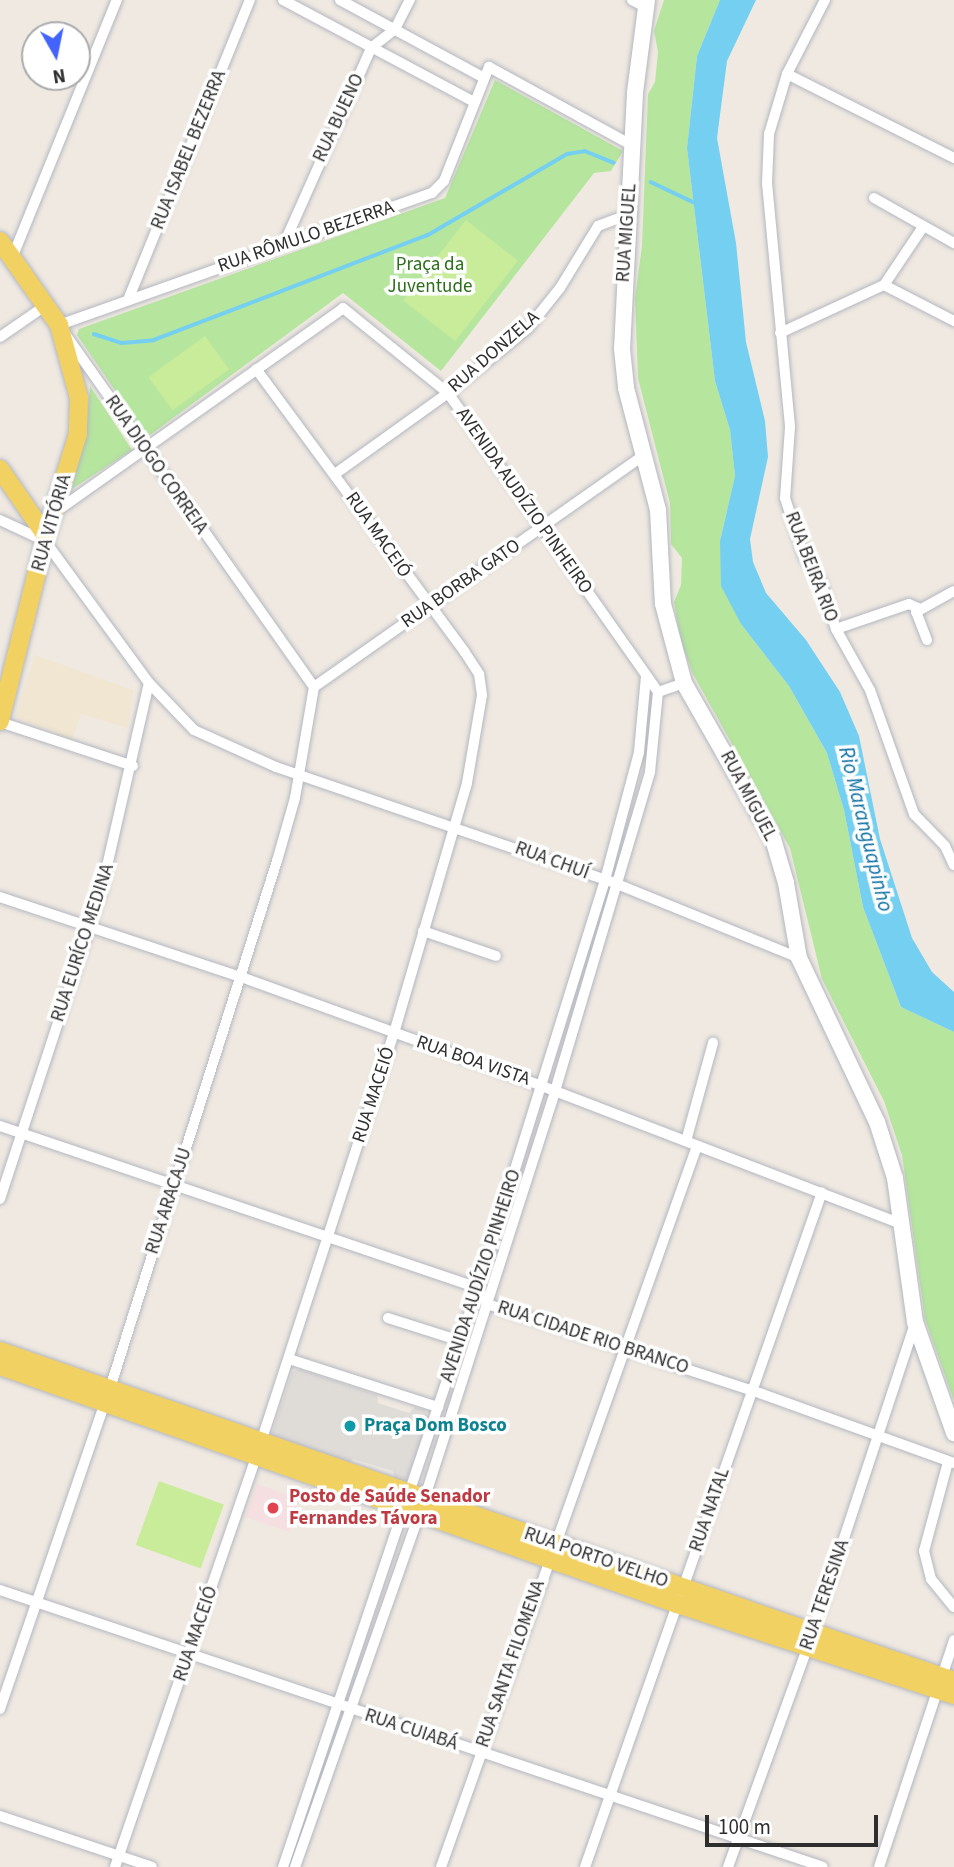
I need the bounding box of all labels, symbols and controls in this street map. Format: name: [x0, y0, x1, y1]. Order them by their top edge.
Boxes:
north arrow: [21, 21, 91, 91]
text: N: [51, 61, 67, 90]
street label: RUA ISABEL BEZERRA: [147, 67, 231, 233]
street label: RUA BUENO: [309, 70, 369, 166]
street label: RUA MIGUEL: [612, 183, 642, 283]
street label: RUA RÔMULO BEZERRA: [215, 196, 397, 278]
park label: Praça da Juventude: [388, 254, 472, 298]
street label: RUA DONZELA: [444, 306, 544, 398]
street label: RUA DIOGO CORREIA: [100, 391, 212, 539]
street label: AVENIDA AUDÍZIO PINHEIRO: [451, 403, 597, 599]
street label: RUA VITÓRIA: [27, 472, 77, 574]
street label: RUA MACEIÓ: [340, 488, 416, 582]
street label: RUA BEIRA RIO: [780, 509, 842, 625]
street label: RUA BORBA GATO: [397, 534, 525, 634]
water label: Rio Maranguapinho: [833, 744, 899, 914]
street label: RUA MIGUEL: [715, 747, 781, 845]
street label: RUA CHUÍ: [512, 837, 592, 885]
street label: RUA EURÍCO MEDINA: [47, 861, 119, 1025]
street label: RUA BOA VISTA: [413, 1031, 533, 1091]
street label: RUA MACEIÓ: [348, 1044, 400, 1146]
street label: RUA ARACAJU: [141, 1145, 197, 1257]
street label: AVENIDA AUDÍZIO PINHEIRO: [436, 1167, 526, 1385]
street label: RUA CIDADE RIO BRANCO: [495, 1296, 691, 1380]
place label: Praça Dom Bosco: [364, 1415, 507, 1437]
marker: Praça Dom Bosco: [342, 1418, 358, 1434]
street label: RUA NATAL: [685, 1465, 735, 1555]
place label: Posto de Saúde Senador Fernandes Távora: [289, 1486, 490, 1530]
marker: Posto de Saúde Senador Fernandes Távora: [263, 1498, 283, 1518]
street label: RUA PORTO VELHO: [521, 1523, 671, 1593]
street label: RUA TERESINA: [795, 1537, 855, 1653]
street label: RUA SANTA FILOMENA: [472, 1577, 550, 1751]
street label: RUA MACEIÓ: [169, 1583, 223, 1685]
street label: RUA CUIABÁ: [362, 1704, 460, 1756]
scale bar: [709, 1800, 882, 1844]
text: 100 m: [718, 1812, 771, 1842]

